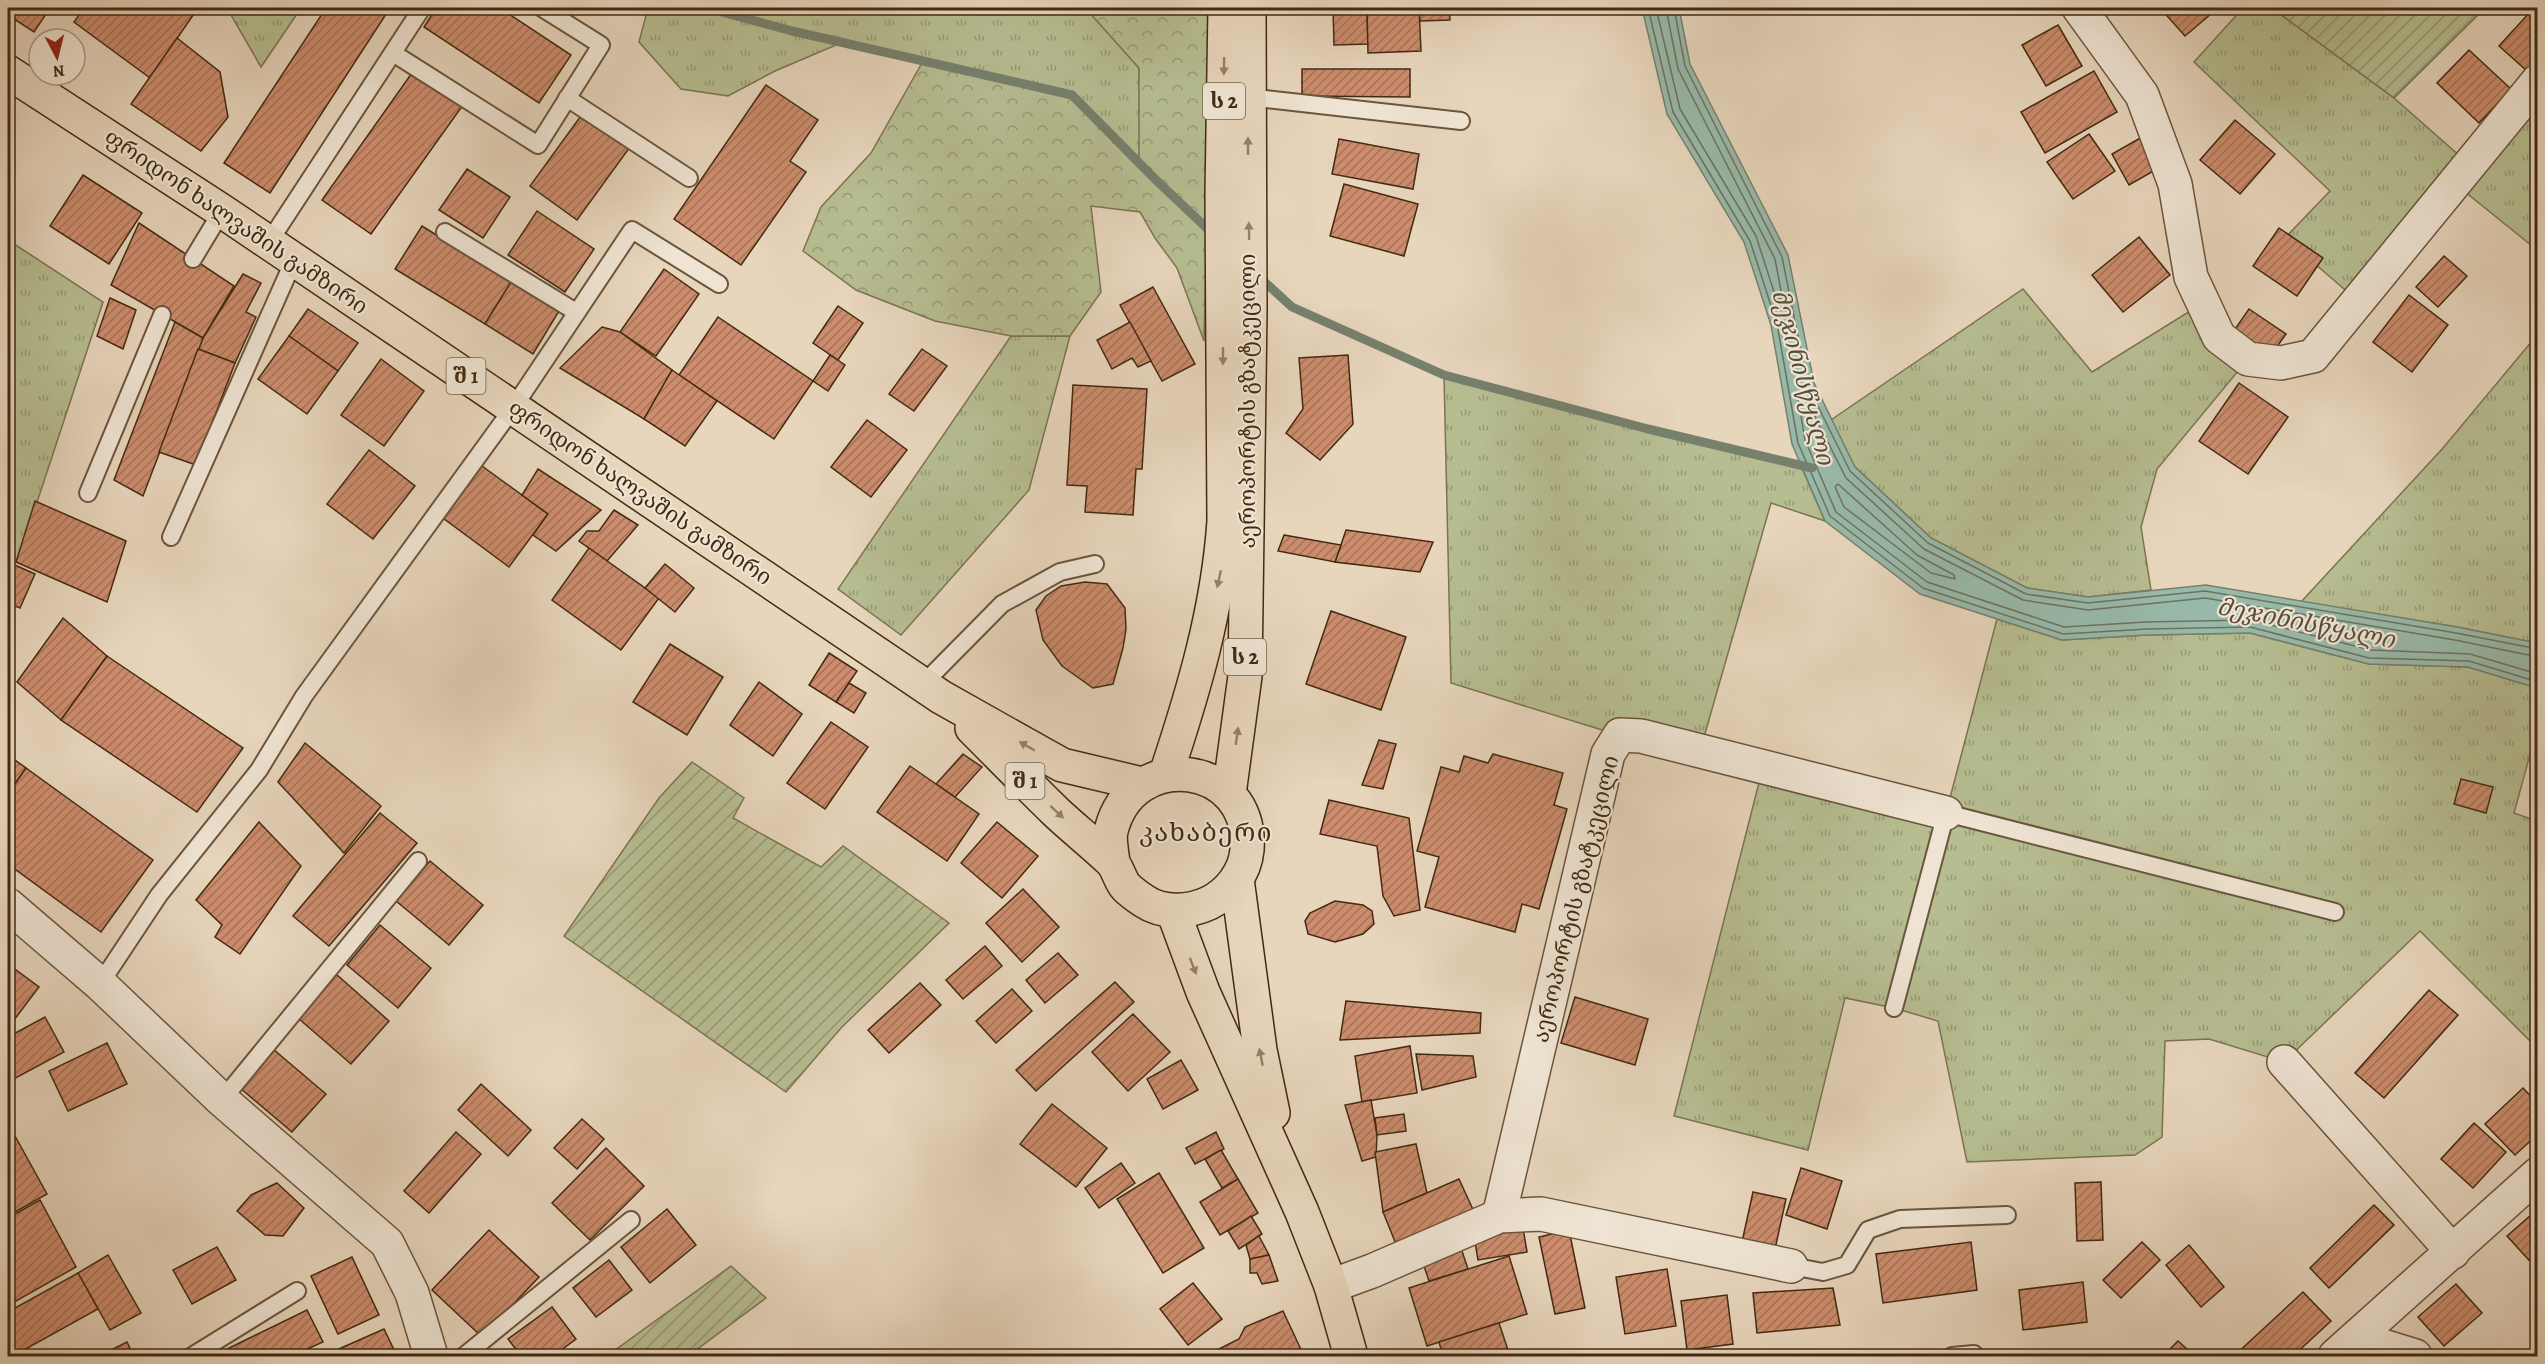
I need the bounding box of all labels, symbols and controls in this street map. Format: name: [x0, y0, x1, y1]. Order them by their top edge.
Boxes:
north arrow: [27, 27, 87, 87]
one-way arrow: [1219, 56, 1229, 75]
text: N: [51, 59, 66, 83]
road number: ს 2: [1203, 83, 1245, 119]
street label: ფრიდონ ხალვაშის გამზირი: [98, 122, 374, 322]
one-way arrow: [1244, 137, 1253, 156]
one-way arrow: [1244, 222, 1254, 241]
street label: აეროპორტის გზატკეცილი: [1233, 253, 1263, 549]
water label: მეჯინისწყალი: [1764, 286, 1842, 470]
one-way arrow: [1218, 346, 1228, 365]
road number: შ 1: [446, 358, 486, 394]
street label: ფრიდონ ხალვაშის გამზირი: [502, 393, 778, 593]
one-way arrow: [1214, 569, 1223, 588]
water label: მეჯინისწყალი: [2214, 590, 2399, 656]
road number: ს 2: [1224, 639, 1266, 675]
one-way arrow: [1232, 726, 1242, 745]
one-way arrow: [1018, 741, 1035, 751]
street label: აეროპორტის გზატკეცილი: [1526, 752, 1626, 1046]
road number: შ 1: [1006, 763, 1044, 799]
one-way arrow: [1050, 805, 1064, 819]
district label: კახაბერი: [1139, 815, 1273, 850]
one-way arrow: [1189, 957, 1199, 975]
one-way arrow: [1256, 1047, 1265, 1066]

